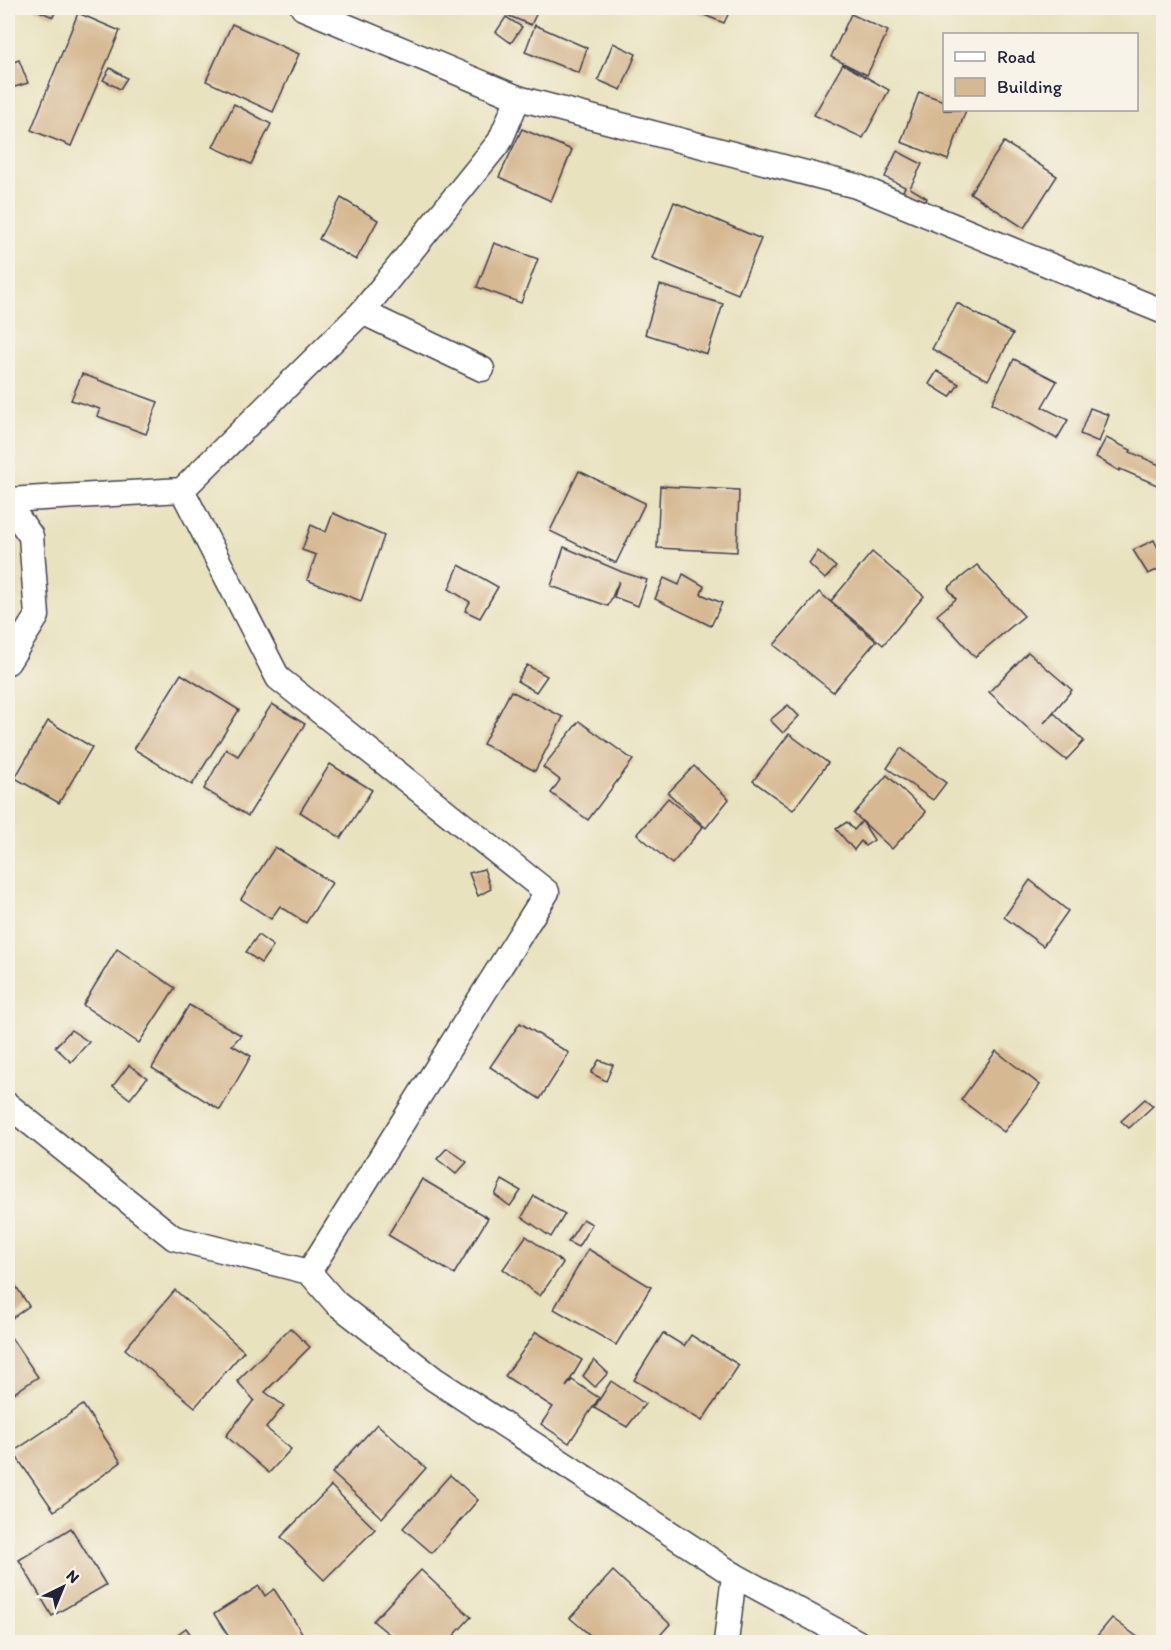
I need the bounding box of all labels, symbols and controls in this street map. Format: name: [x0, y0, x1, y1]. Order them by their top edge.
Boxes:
legend: [943, 33, 1138, 111]
text: Road: [997, 46, 1036, 68]
text: Building: [997, 76, 1063, 98]
north arrow: [33, 1557, 93, 1617]
text: N: [62, 1566, 83, 1587]

